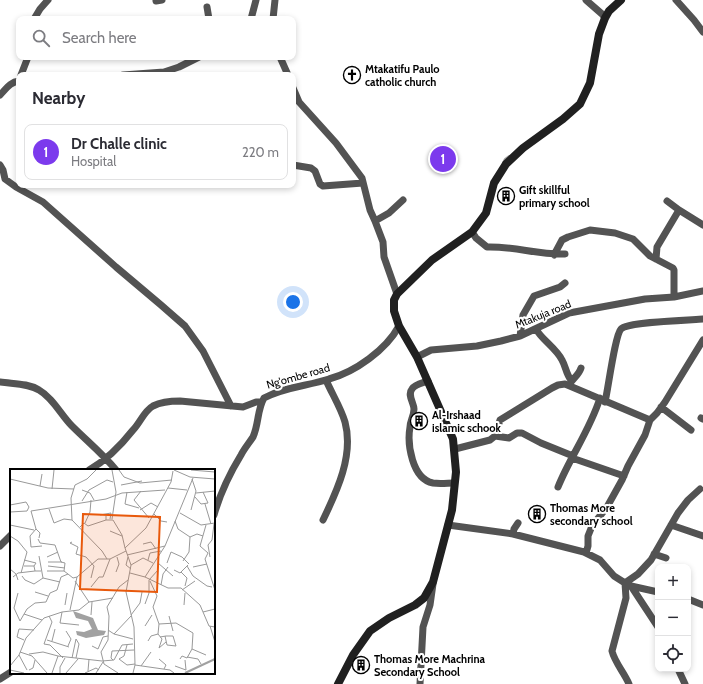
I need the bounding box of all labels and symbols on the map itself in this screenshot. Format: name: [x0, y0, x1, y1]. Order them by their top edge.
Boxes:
place label: Mtakatifu Paulo catholic church: [365, 62, 440, 89]
church icon: Mtakatifu Paulo catholic church: [342, 65, 362, 85]
pin: 1: [430, 144, 456, 174]
place label: Gift skillful primary school: [519, 183, 590, 210]
building icon: Gift skillful primary school: [496, 186, 516, 206]
your location: [283, 292, 303, 312]
street label: Mtakuja road: [513, 296, 573, 332]
street label: Ng'ombe road: [265, 360, 331, 392]
place label: Al-Irshaad islamic schook: [432, 408, 502, 435]
building icon: Al-Irshaad islamic schook: [409, 411, 429, 431]
inset map: [10, 469, 215, 674]
place label: Thomas More secondary school: [550, 501, 633, 528]
building icon: Thomas More secondary school: [527, 504, 547, 524]
place label: Thomas More Machrina Secondary School: [374, 652, 485, 679]
building icon: Thomas More Machrina Secondary School: [351, 655, 371, 675]

